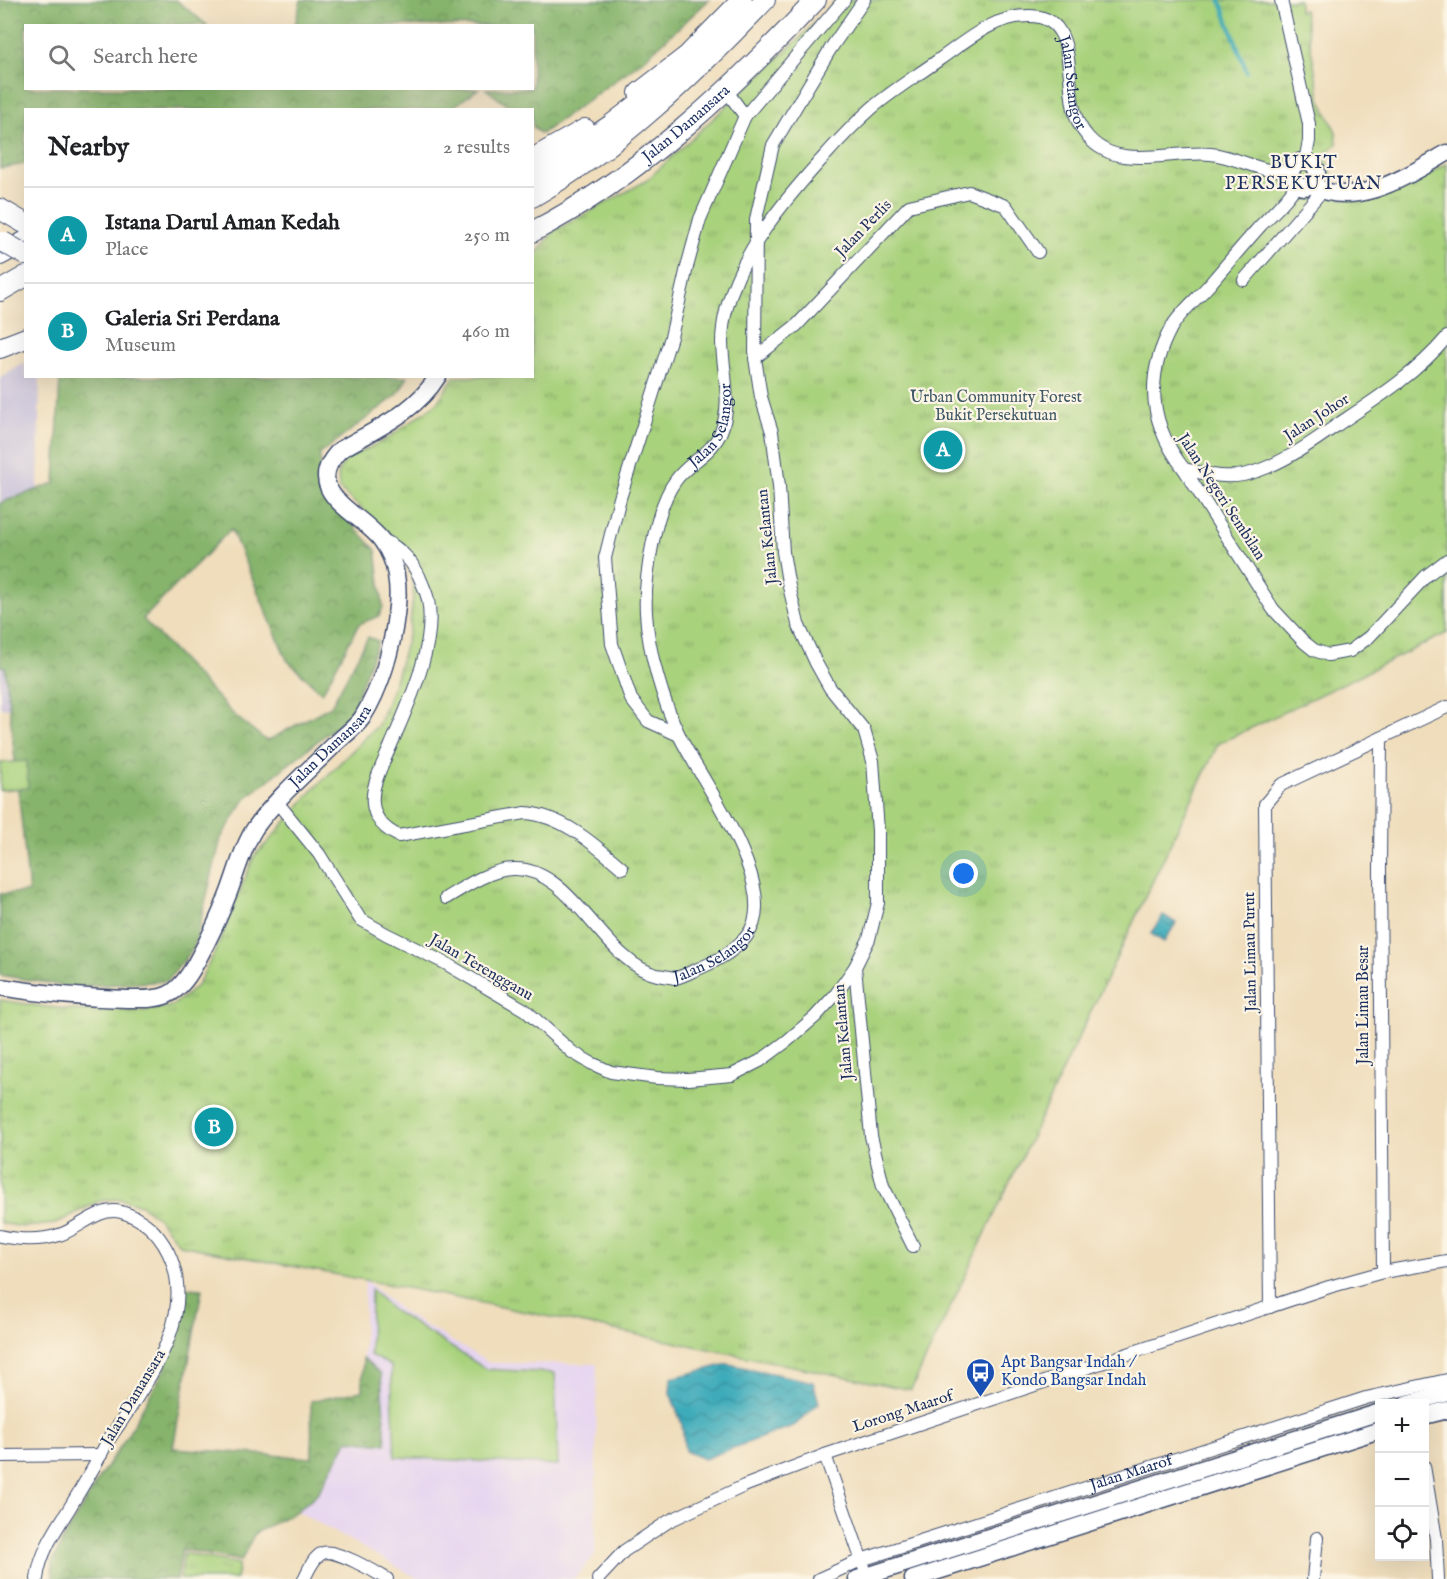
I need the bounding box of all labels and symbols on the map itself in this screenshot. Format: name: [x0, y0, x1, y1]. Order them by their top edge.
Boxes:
street label: Jalan Selangor: [1052, 31, 1091, 134]
street label: Jalan Damansara: [637, 81, 735, 168]
district label: BUKIT PERSEKUTUAN: [1225, 152, 1383, 196]
street label: Jalan Perlis: [830, 196, 897, 264]
street label: Jalan Selangor: [683, 382, 737, 474]
park label: Urban Community Forest Bukit Persekutuan: [910, 388, 1083, 426]
street label: Jalan Johor: [1279, 389, 1354, 448]
pin: A: [924, 428, 962, 472]
street label: Jalan Negeri Sembilan: [1171, 428, 1270, 565]
street label: Jalan Kelantan: [753, 488, 783, 588]
street label: Jalan Damansara: [284, 703, 377, 794]
your location: [949, 859, 978, 888]
street label: Jalan Limau Purut: [1240, 891, 1262, 1014]
street label: Jalan Selangor: [669, 923, 761, 989]
street label: Jalan Terengganu: [424, 929, 537, 1006]
street label: Jalan Limau Besar: [1354, 945, 1374, 1067]
street label: Jalan Kelantan: [830, 983, 858, 1083]
pin: B: [194, 1104, 234, 1150]
street label: Jalan Damansara: [96, 1346, 171, 1452]
place label: Apt Bangsar Indah / Kondo Bangsar Indah: [1000, 1353, 1147, 1391]
bus stop icon: Apt Bangsar Indah / Kondo Bangsar Indah: [964, 1356, 996, 1398]
street label: Lorong Maarof: [850, 1385, 959, 1438]
street label: Jalan Maarof: [1086, 1450, 1178, 1496]

